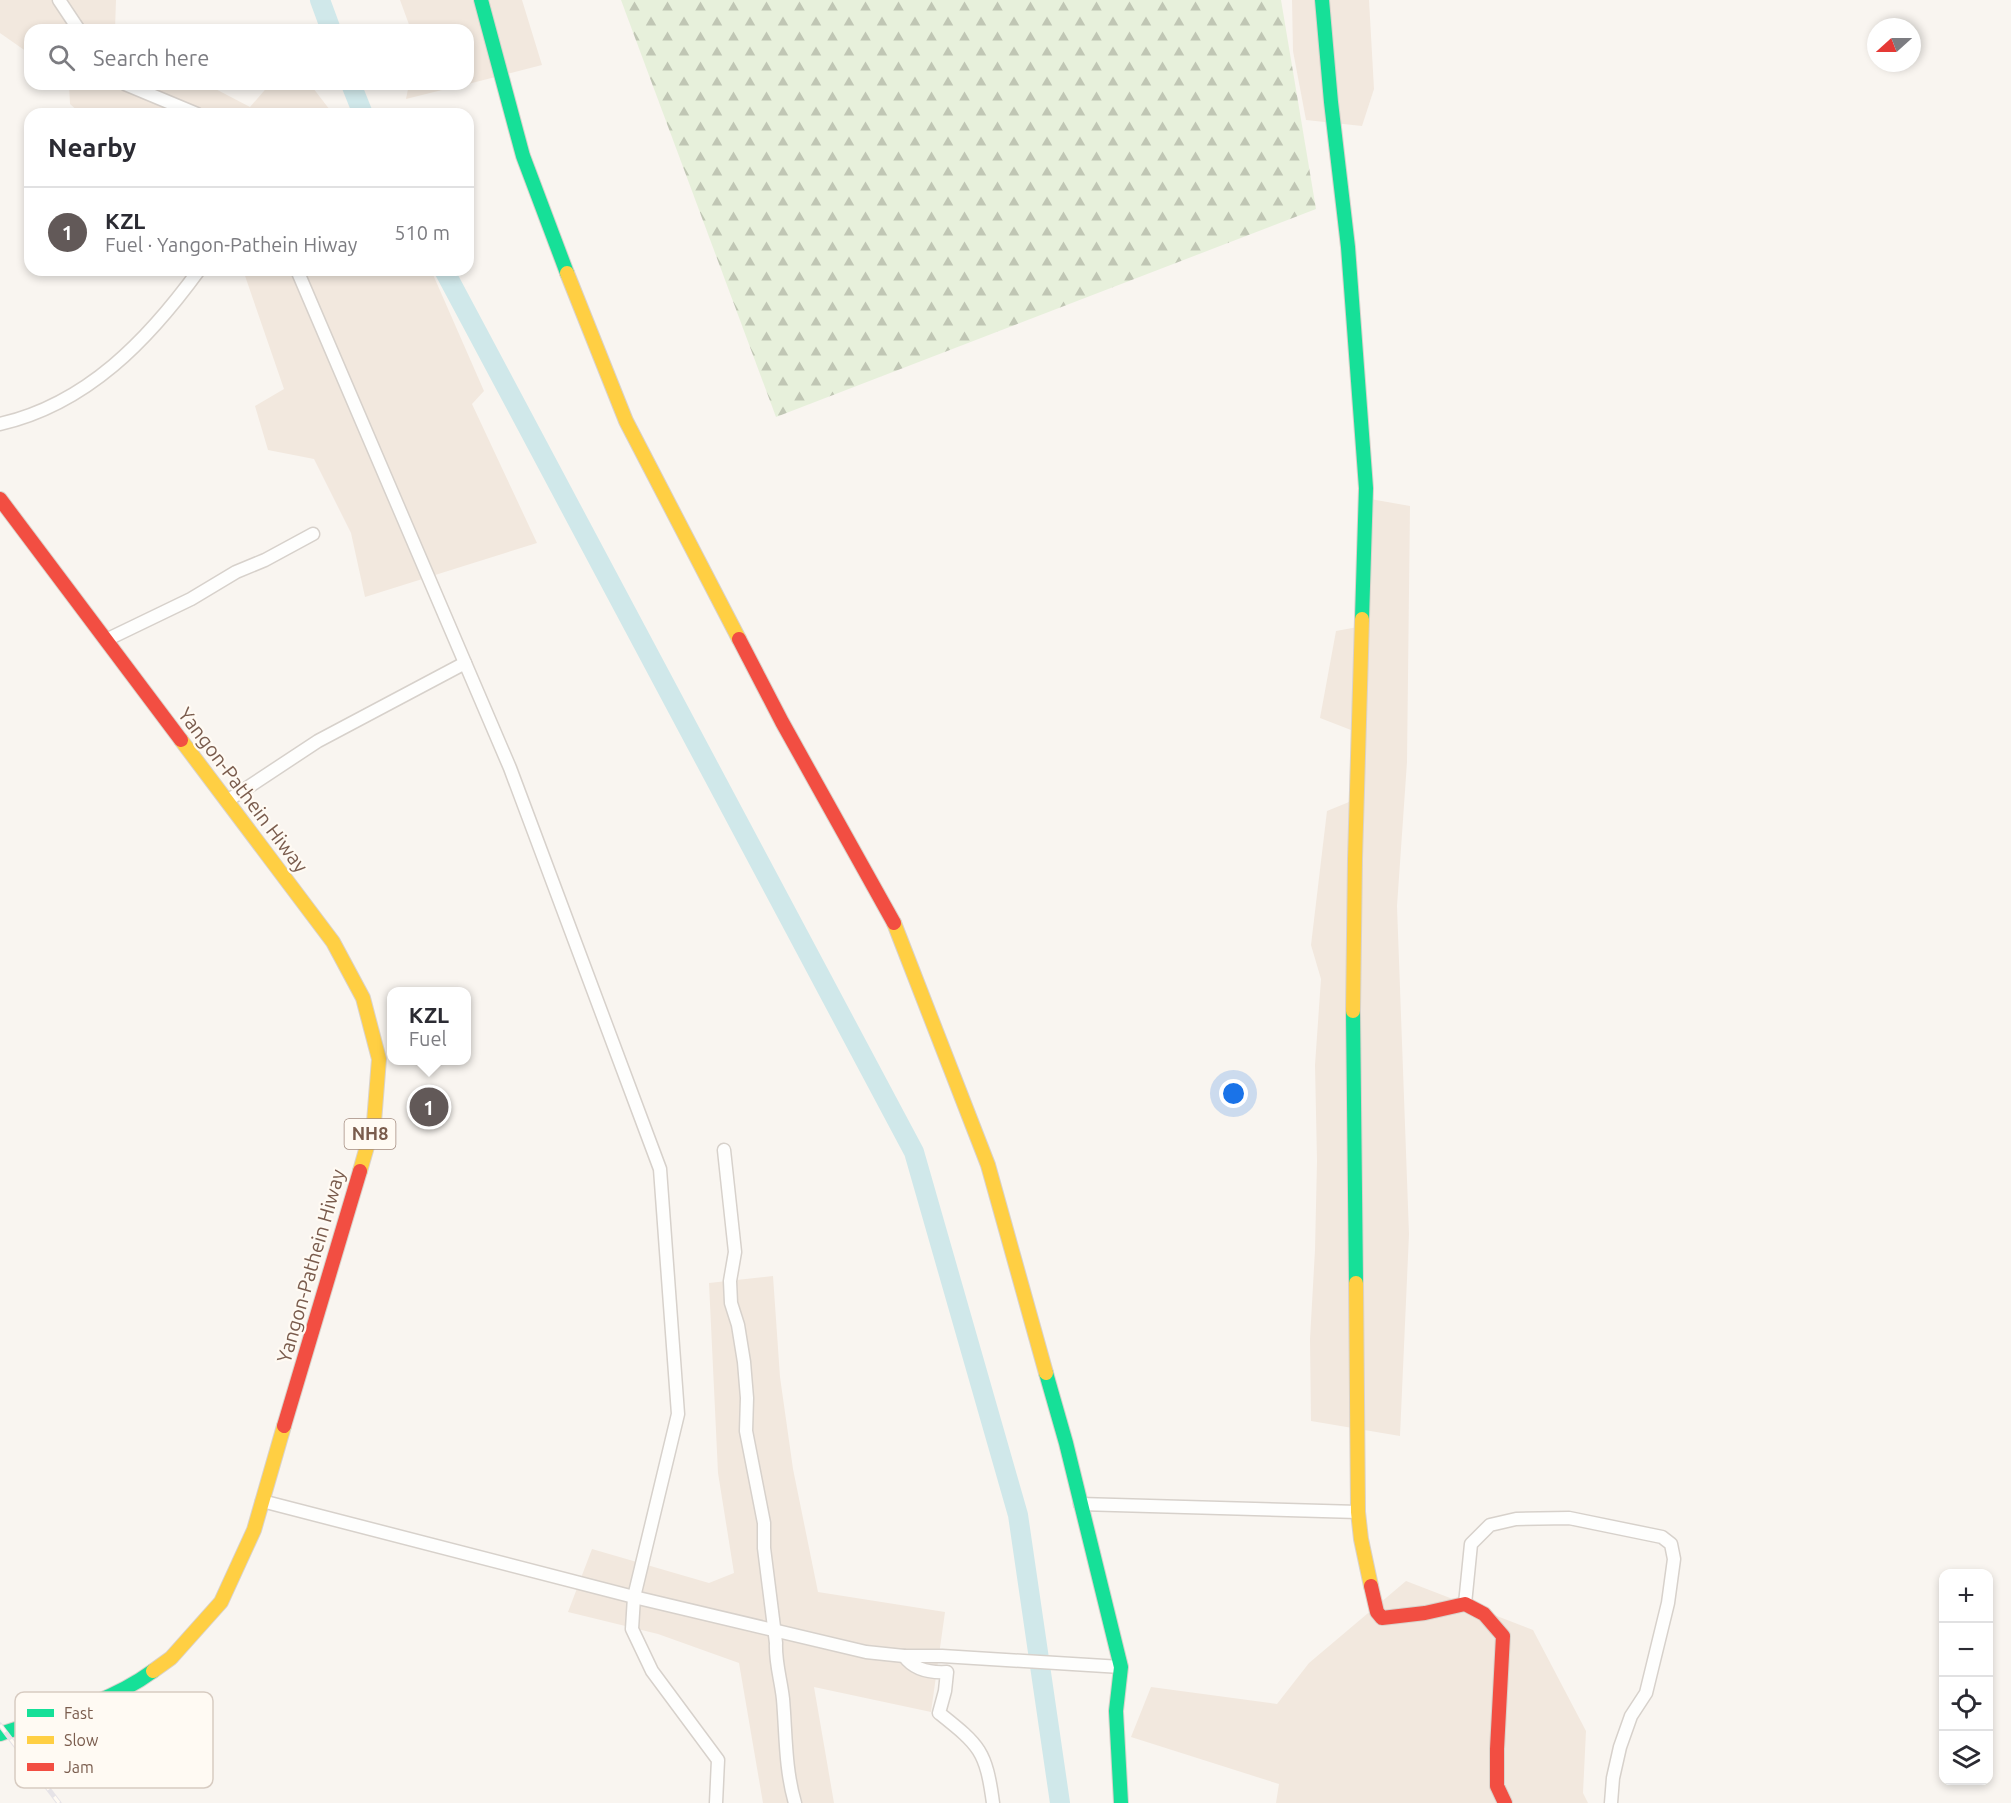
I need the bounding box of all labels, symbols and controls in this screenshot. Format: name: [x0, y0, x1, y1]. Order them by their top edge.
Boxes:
north arrow: [1867, 18, 1921, 72]
search box: [24, 24, 474, 90]
icon: search: [45, 41, 78, 74]
text: Search here: [93, 45, 209, 70]
text: Nearby: [48, 133, 136, 162]
text: KZL: [105, 208, 145, 233]
text: 1: [62, 221, 73, 244]
text: 510 m: [394, 221, 450, 244]
text: Fuel · Yangon-Pathein Hiway: [105, 233, 357, 256]
street label: Yangon-Pathein Hiway: [174, 703, 313, 877]
popup: [387, 987, 471, 1065]
text: KZL: [409, 1002, 449, 1027]
text: Fuel: [409, 1027, 447, 1050]
your location: [1219, 1079, 1248, 1108]
pin: 1: [410, 1084, 448, 1130]
road number: NH8: [344, 1119, 395, 1149]
street label: Yangon-Pathein Hiway: [272, 1166, 349, 1365]
map controls: [1939, 1569, 1993, 1785]
button: +: [1939, 1569, 1993, 1623]
button: −: [1939, 1623, 1993, 1677]
button: locate: [1939, 1677, 1993, 1731]
legend: [15, 1692, 213, 1788]
text: Fast: [64, 1704, 94, 1722]
text: Slow: [64, 1731, 99, 1749]
button: layers: [1939, 1731, 1993, 1785]
text: Jam: [64, 1758, 94, 1776]

